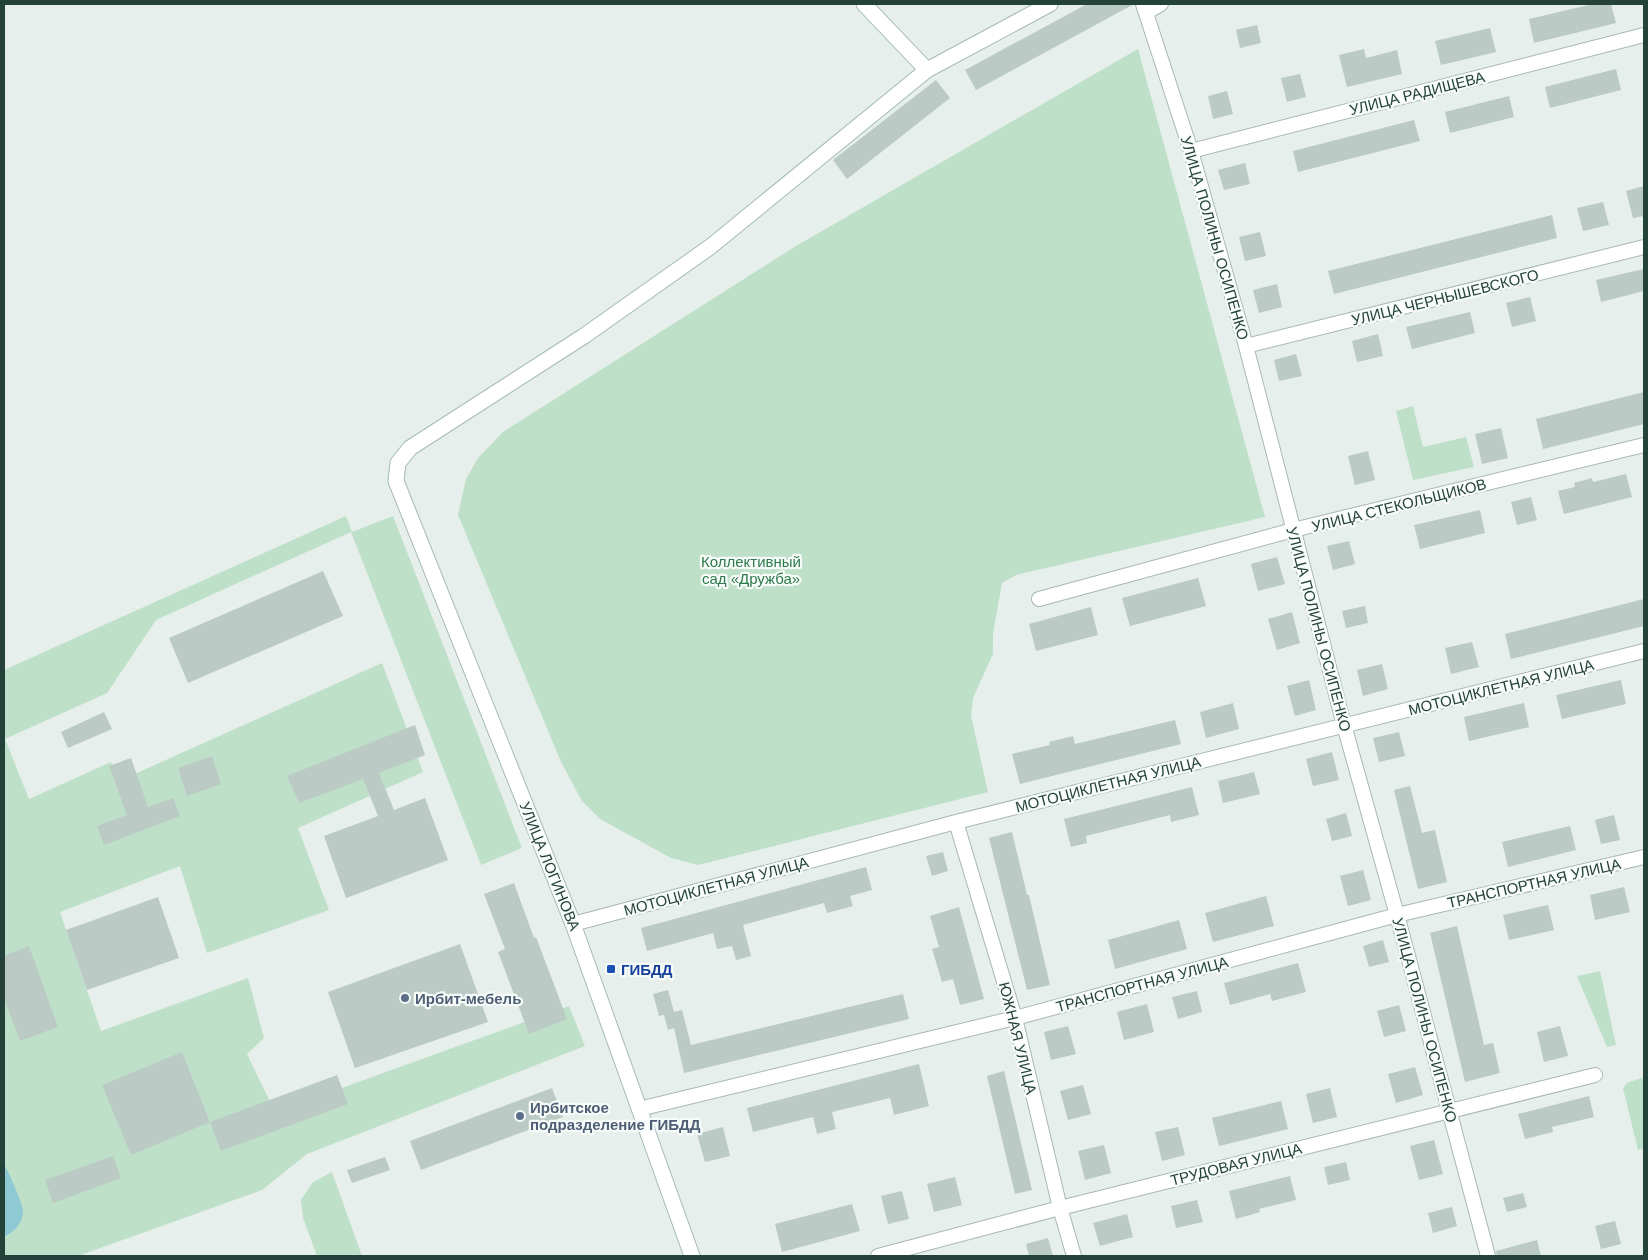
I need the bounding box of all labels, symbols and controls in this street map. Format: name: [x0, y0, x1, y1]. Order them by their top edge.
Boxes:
street label: УЛИЦА РАДИЩЕВА: [1348, 68, 1486, 118]
street label: УЛИЦА ПОЛИНЫ ОСИПЕНКО: [1178, 134, 1252, 342]
street label: УЛИЦА ЧЕРНЫШЕВСКОГО: [1350, 265, 1540, 329]
street label: УЛИЦА СТЕКОЛЬЩИКОВ: [1310, 475, 1488, 535]
street label: УЛИЦА ПОЛИНЫ ОСИПЕНКО: [1283, 525, 1355, 733]
park label: Коллективный сад «Дружба»: [701, 553, 801, 587]
street label: МОТОЦИКЛЕТНАЯ УЛИЦА: [1407, 656, 1595, 718]
street label: МОТОЦИКЛЕТНАЯ УЛИЦА: [1014, 753, 1202, 815]
street label: УЛИЦА ЛОГИНОВА: [516, 799, 584, 933]
street label: МОТОЦИКЛЕТНАЯ УЛИЦА: [622, 853, 810, 919]
street label: ТРАНСПОРТНАЯ УЛИЦА: [1446, 855, 1622, 911]
street label: УЛИЦА ПОЛИНЫ ОСИПЕНКО: [1389, 916, 1461, 1124]
street label: ТРАНСПОРТНАЯ УЛИЦА: [1054, 953, 1230, 1015]
place label: ГИБДД: [621, 961, 673, 978]
marker: ГИБДД: [605, 963, 617, 975]
street label: ЮЖНАЯ УЛИЦА: [996, 980, 1040, 1096]
place label: Ирбит-мебель: [415, 990, 521, 1007]
marker: Ирбит-мебель: [399, 992, 411, 1004]
place label: Ирбитское подразделение ГИБДД: [530, 1099, 701, 1133]
marker: Ирбитское подразделение ГИБДД: [514, 1110, 526, 1122]
street label: ТРУДОВАЯ УЛИЦА: [1169, 1139, 1303, 1189]

